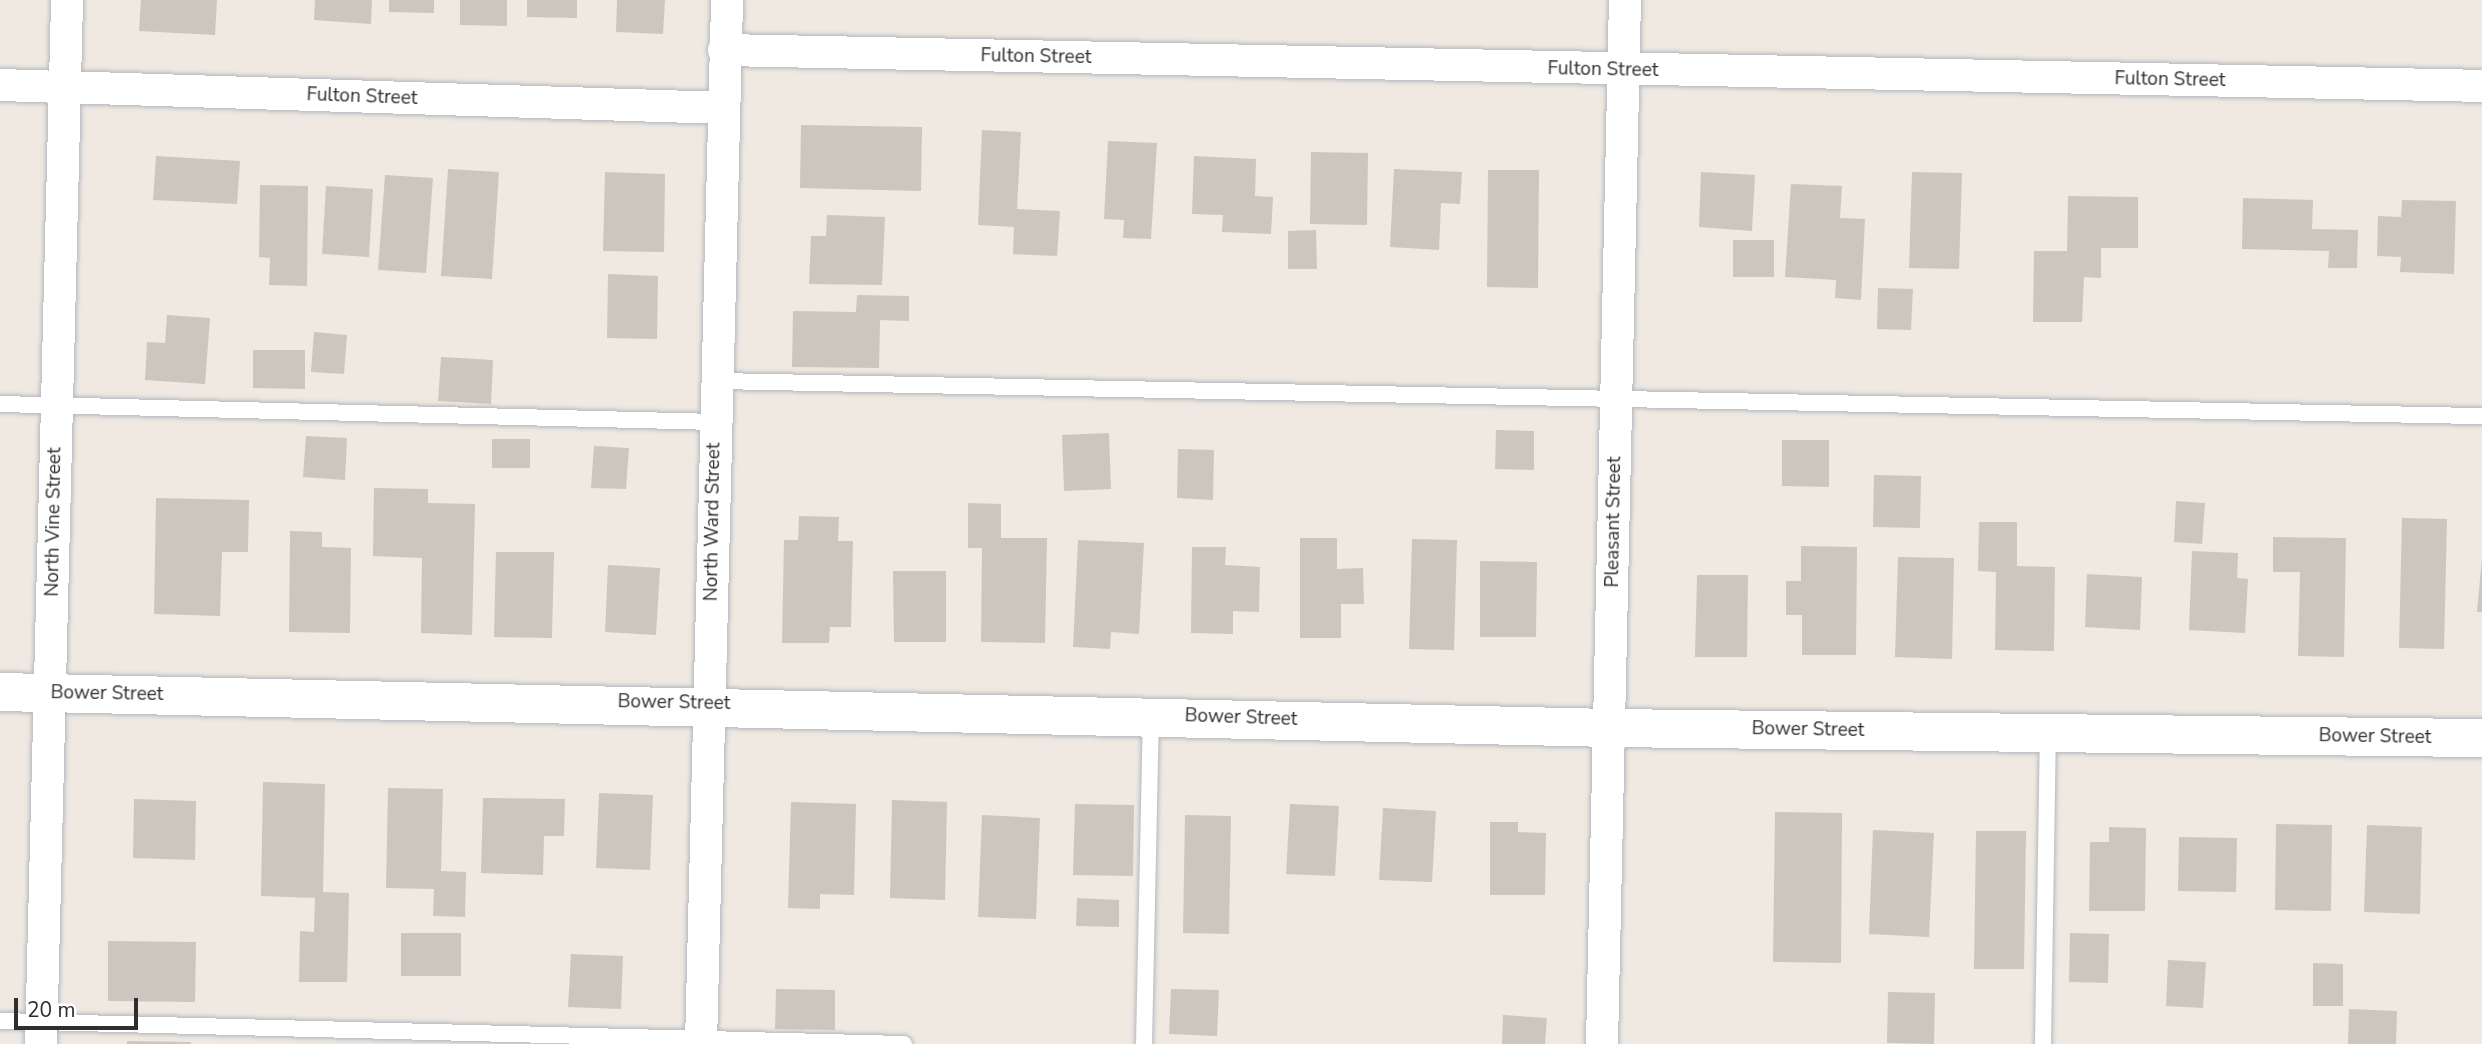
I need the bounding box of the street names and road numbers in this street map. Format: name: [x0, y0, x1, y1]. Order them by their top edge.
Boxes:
street label: Fulton Street: [980, 45, 1092, 69]
street label: Fulton Street: [1547, 58, 1659, 82]
street label: Fulton Street: [2114, 68, 2226, 92]
street label: Fulton Street: [306, 84, 418, 110]
street label: North Ward Street: [700, 442, 726, 602]
street label: North Vine Street: [41, 447, 67, 597]
street label: Pleasant Street: [1601, 456, 1627, 588]
street label: Bower Street: [50, 682, 164, 706]
street label: Bower Street: [617, 691, 731, 715]
street label: Bower Street: [1184, 705, 1298, 731]
street label: Bower Street: [1751, 718, 1865, 742]
street label: Bower Street: [2318, 725, 2432, 749]

